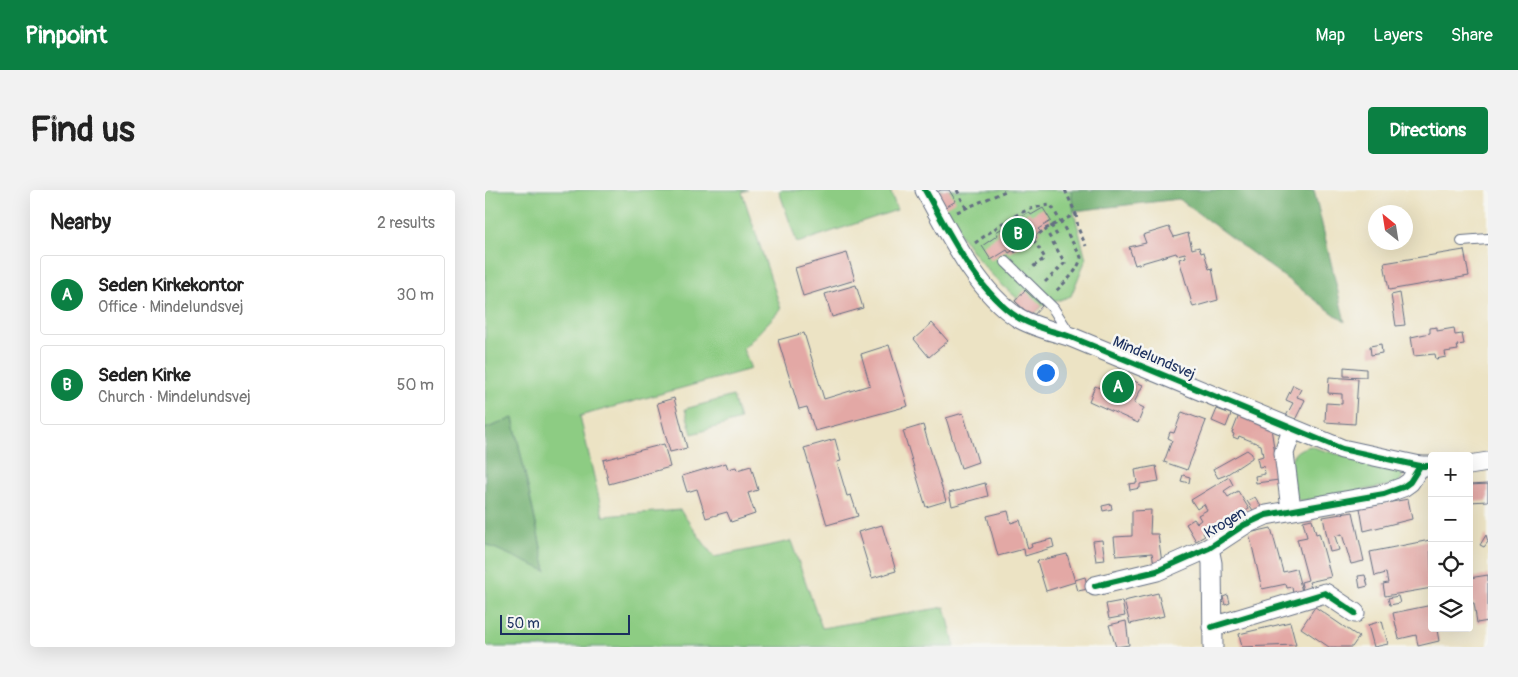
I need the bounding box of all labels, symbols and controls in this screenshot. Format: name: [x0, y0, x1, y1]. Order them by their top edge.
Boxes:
text: Pinpoint: [25, 21, 107, 50]
text: Map: [1316, 24, 1345, 47]
text: Layers: [1373, 24, 1423, 47]
text: Share: [1451, 24, 1493, 47]
button: Directions: [1368, 107, 1488, 154]
text: Find us: [30, 108, 135, 152]
north arrow: [1368, 205, 1413, 250]
text: Nearby: [50, 209, 111, 236]
text: 2 results: [377, 213, 435, 233]
pin: B: [1002, 215, 1034, 253]
text: Seden Kirkekontor: [98, 273, 244, 297]
text: A: [62, 285, 72, 305]
text: 30 m: [396, 285, 434, 305]
text: Office · Mindelundsvej: [98, 297, 243, 317]
street label: Mindelundsvej: [1110, 332, 1198, 384]
your location: [1033, 360, 1059, 386]
text: Seden Kirke: [98, 363, 191, 387]
pin: A: [1102, 368, 1134, 406]
text: B: [62, 375, 72, 395]
text: 50 m: [397, 375, 434, 395]
text: Church · Mindelundsvej: [98, 387, 251, 407]
map controls: [1428, 452, 1473, 632]
button: +: [1428, 452, 1473, 497]
button: −: [1428, 497, 1473, 542]
street label: Krogen: [1201, 503, 1249, 543]
button: locate: [1428, 542, 1473, 587]
button: layers: [1428, 587, 1473, 632]
scale bar: [500, 612, 630, 635]
text: 50 m: [507, 615, 540, 632]

